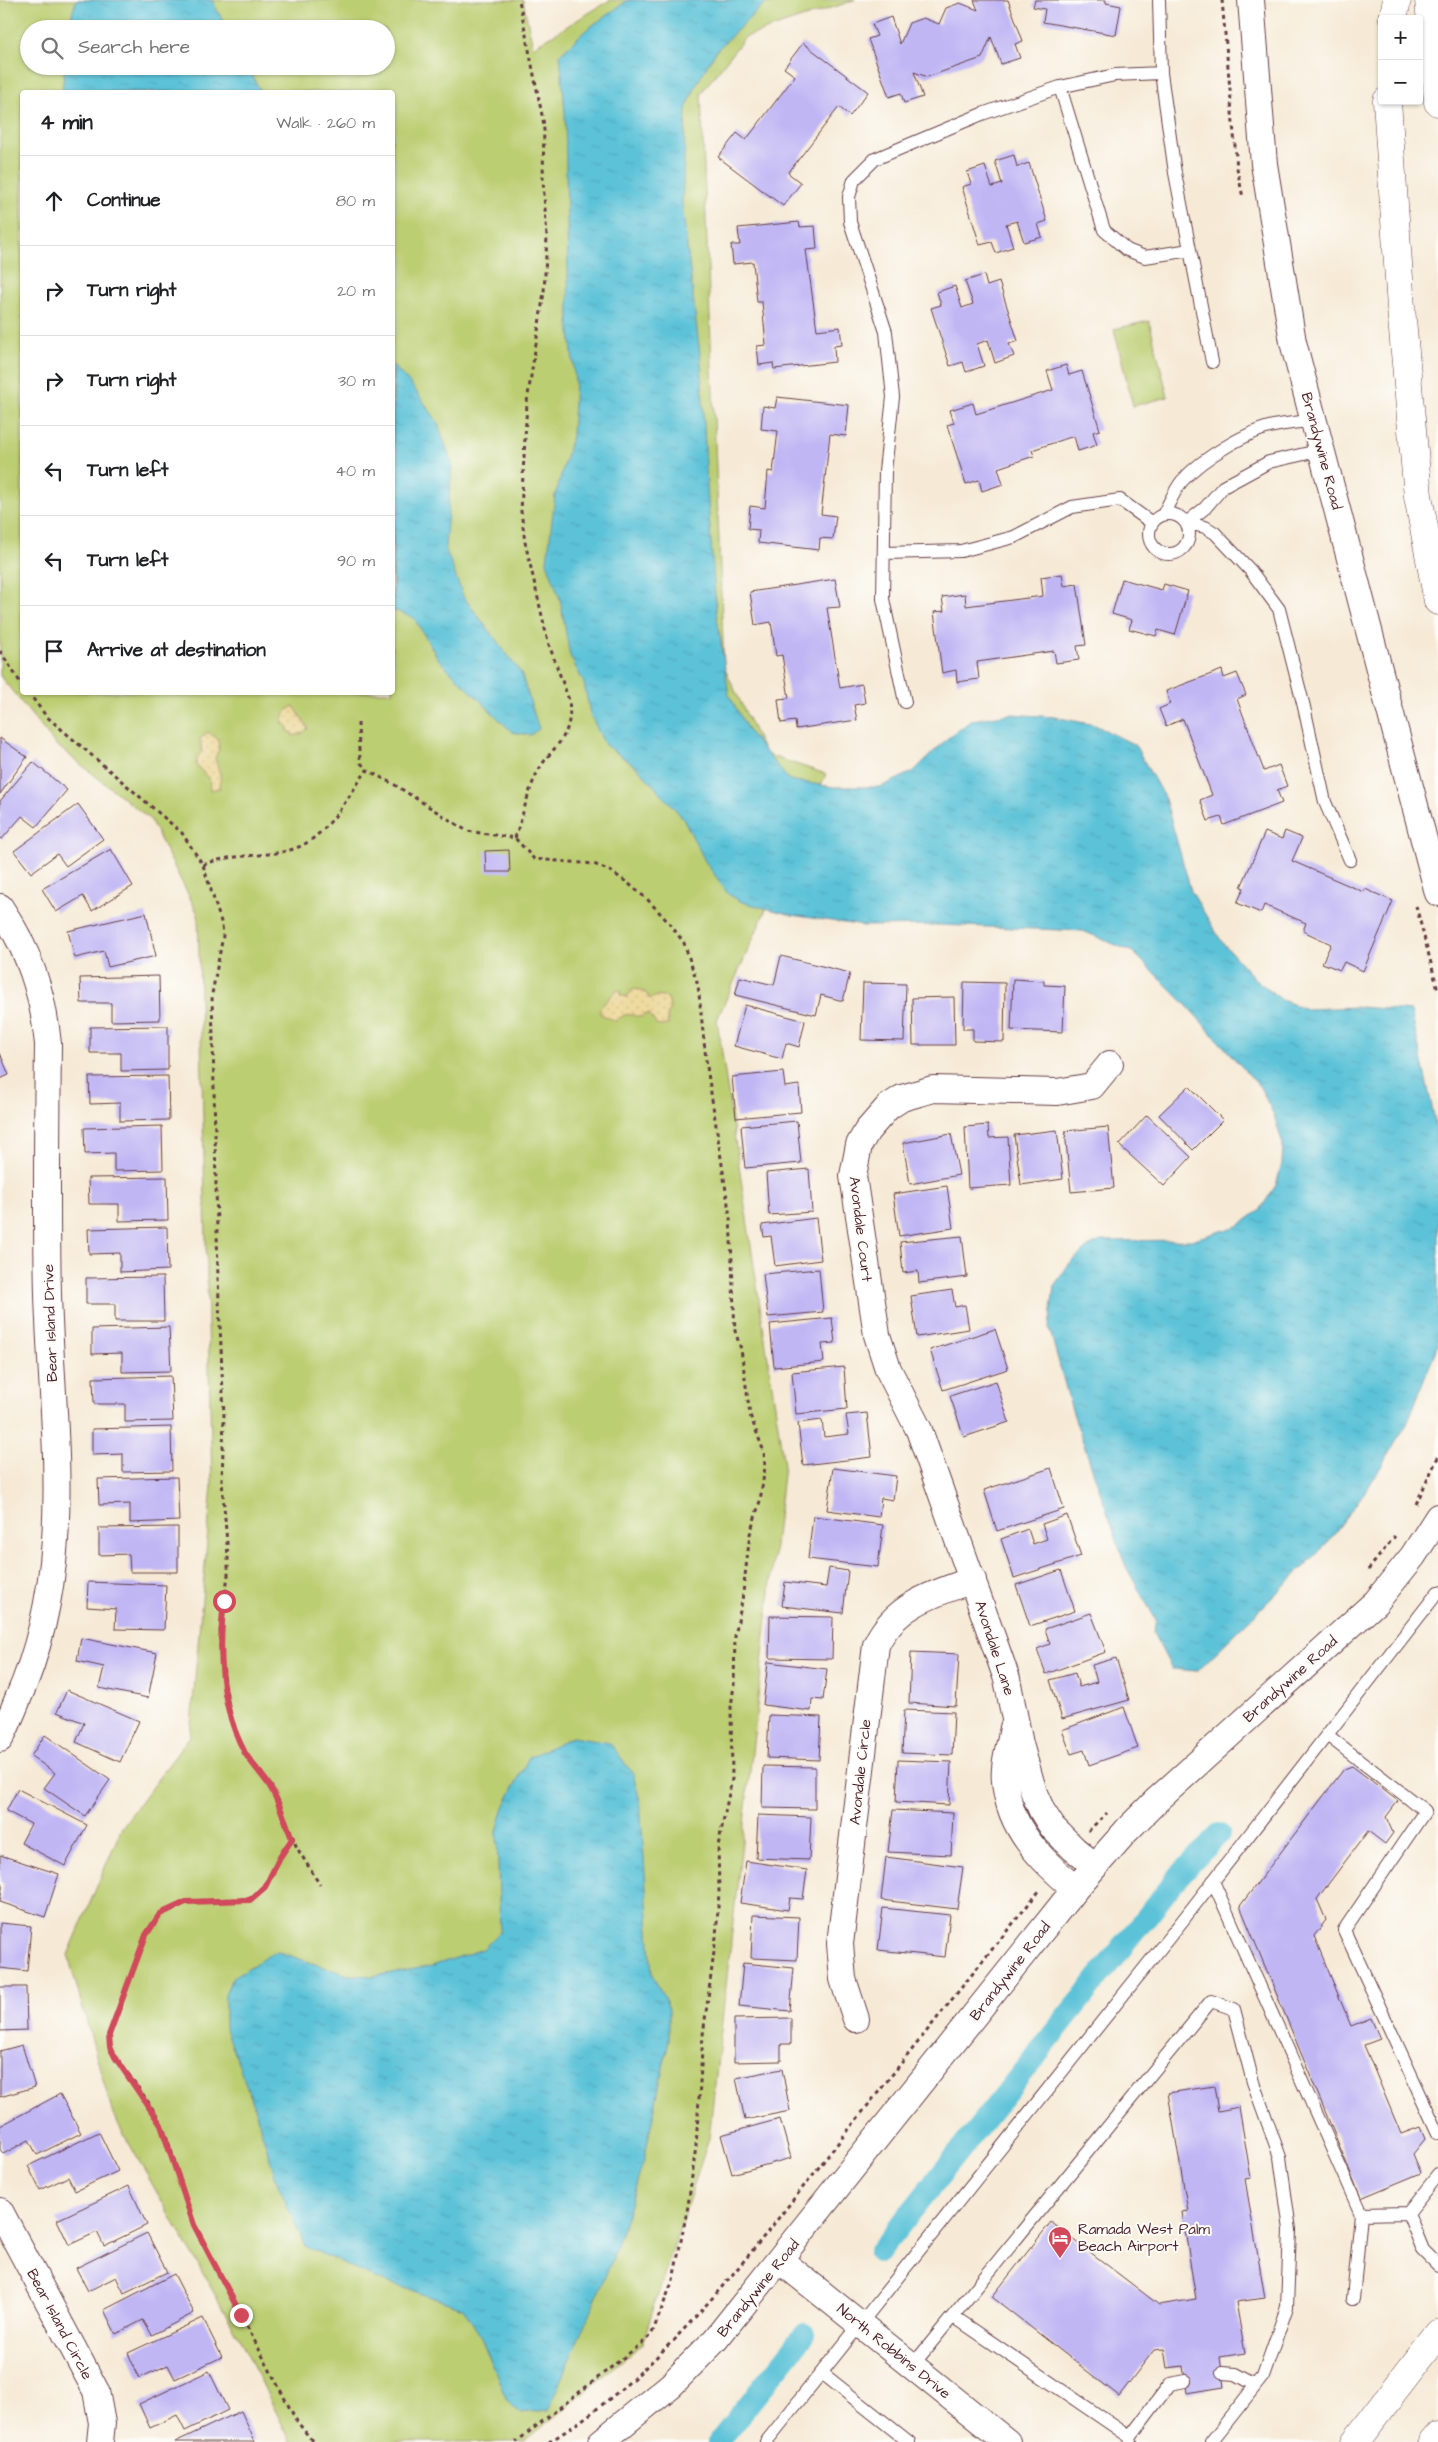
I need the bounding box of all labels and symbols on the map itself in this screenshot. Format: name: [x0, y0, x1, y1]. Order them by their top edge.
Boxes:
street label: Brandywine Road: [1295, 390, 1347, 513]
street label: Avondale Court: [844, 1175, 877, 1283]
street label: Bear Island Drive: [38, 1264, 63, 1382]
route start: [213, 1590, 236, 1613]
street label: Avondale Lane: [969, 1598, 1020, 1698]
street label: Brandywine Road: [1239, 1631, 1343, 1728]
street label: Avondale Circle: [845, 1718, 876, 1826]
street label: Brandywine Road: [965, 1917, 1057, 2026]
place label: Ramada West Palm Beach Airport: [1078, 2219, 1210, 2257]
hotel icon: Ramada West Palm Beach Airport: [1047, 2225, 1073, 2259]
street label: Brandywine Road: [712, 2235, 805, 2342]
street label: Bear Island Circle: [21, 2265, 98, 2383]
street label: North Robbins Drive: [832, 2299, 955, 2404]
route end: [230, 2304, 253, 2327]

